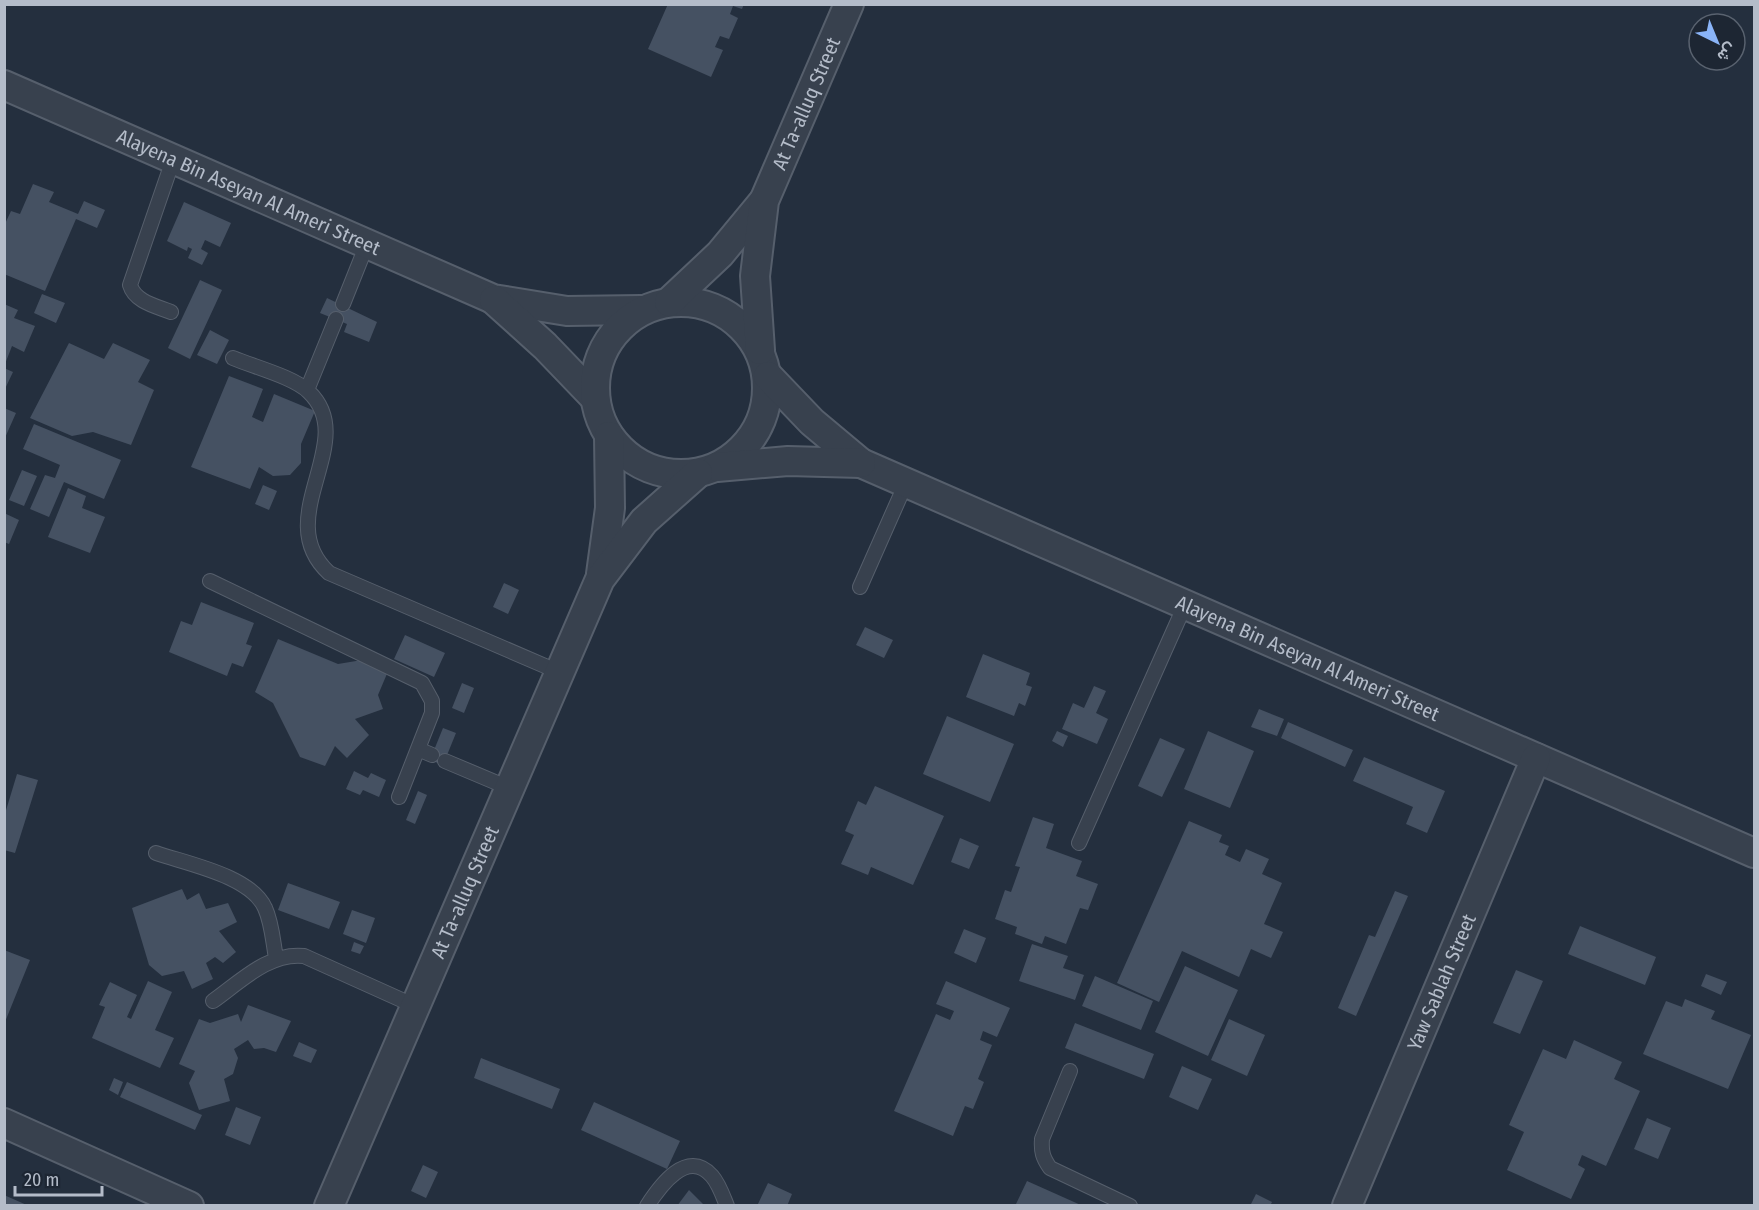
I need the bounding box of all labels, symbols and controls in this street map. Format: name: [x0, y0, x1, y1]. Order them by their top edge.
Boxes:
north arrow: [1687, 12, 1747, 72]
street label: At Ta-alluq Street: [767, 33, 845, 173]
text: ش: [1713, 39, 1740, 66]
street label: Alayena Bin Aseyan Al Ameri Street: [113, 124, 384, 260]
street label: Alayena Bin Aseyan Al Ameri Street: [1172, 590, 1444, 726]
street label: At Ta-alluq Street: [425, 822, 504, 962]
street label: Yaw Sablah Street: [1402, 910, 1481, 1054]
scale bar: [15, 1159, 102, 1197]
text: 20 m: [24, 1169, 59, 1191]

